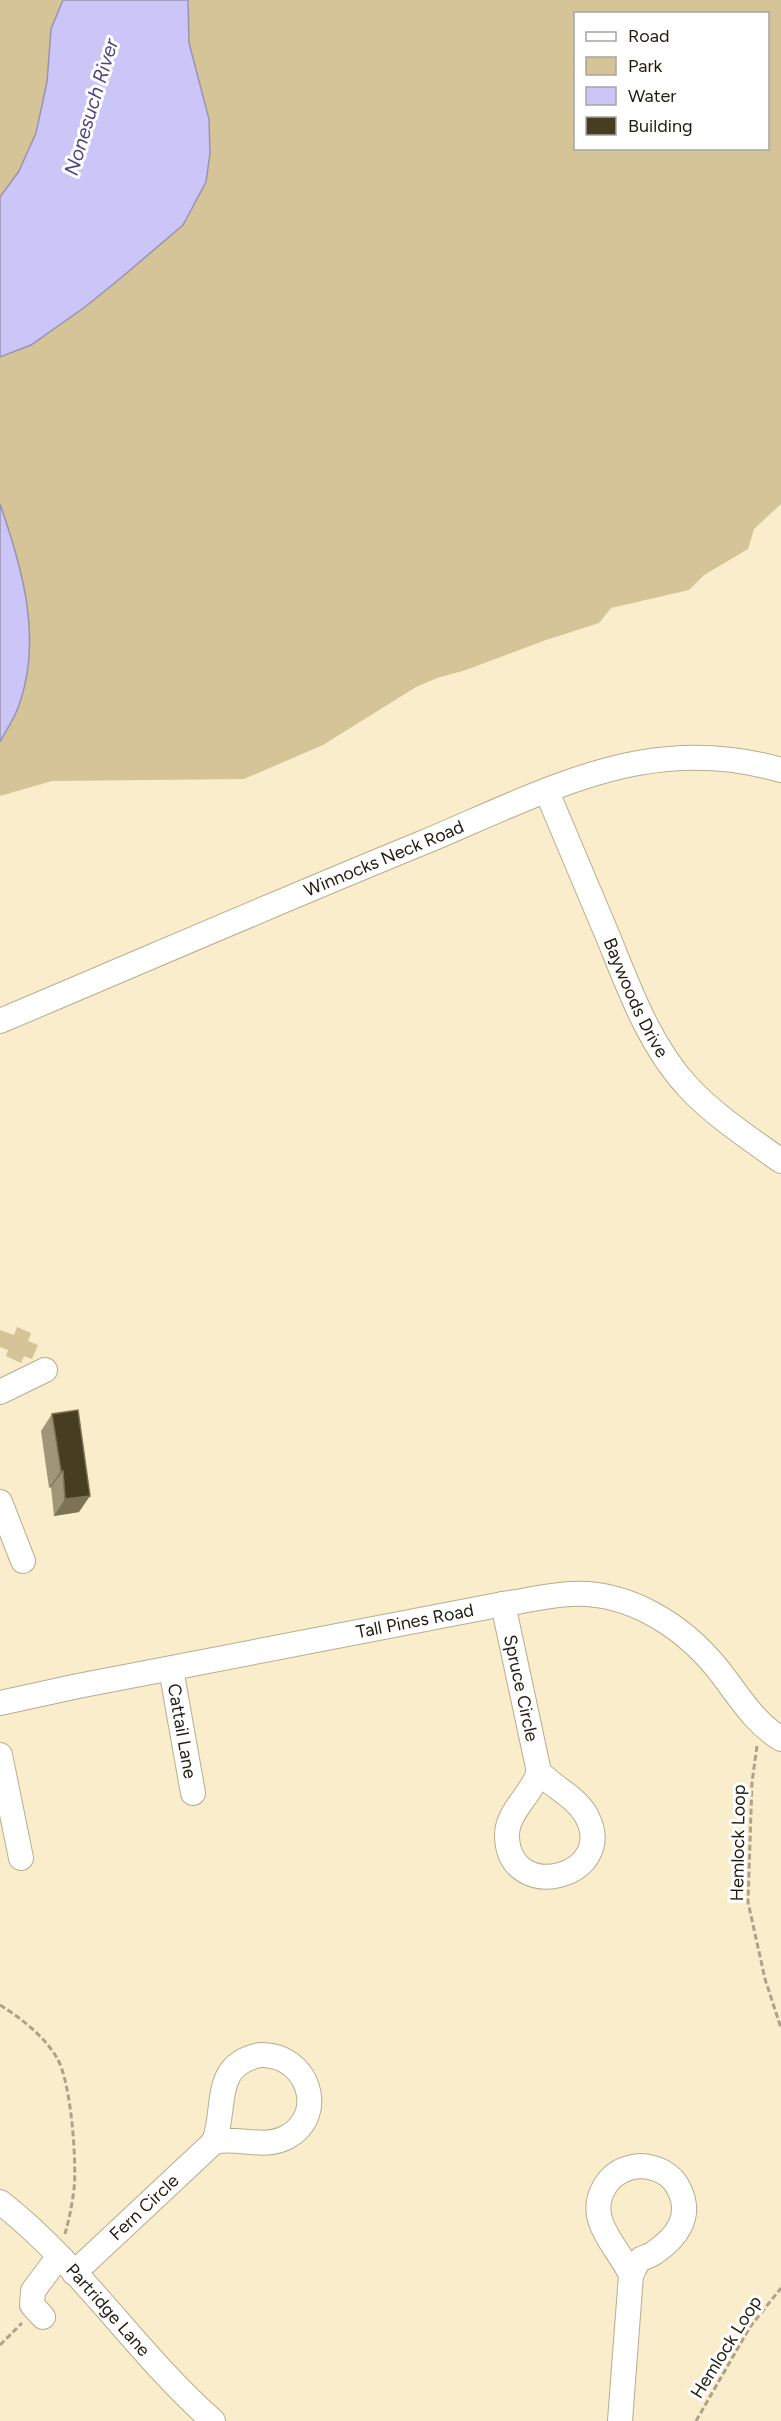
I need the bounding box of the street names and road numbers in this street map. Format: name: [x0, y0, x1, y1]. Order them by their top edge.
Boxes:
street label: Winnocks Neck Road: [301, 815, 467, 902]
street label: Baywoods Drive: [599, 935, 673, 1062]
street label: Tall Pines Road: [354, 1599, 476, 1643]
street label: Spruce Circle: [499, 1633, 543, 1744]
street label: Cattail Lane: [163, 1682, 201, 1780]
street label: Hemlock Loop: [726, 1784, 750, 1902]
street label: Fern Circle: [105, 2170, 183, 2245]
street label: Partridge Lane: [61, 2259, 155, 2361]
street label: Hemlock Loop: [686, 2292, 766, 2402]

